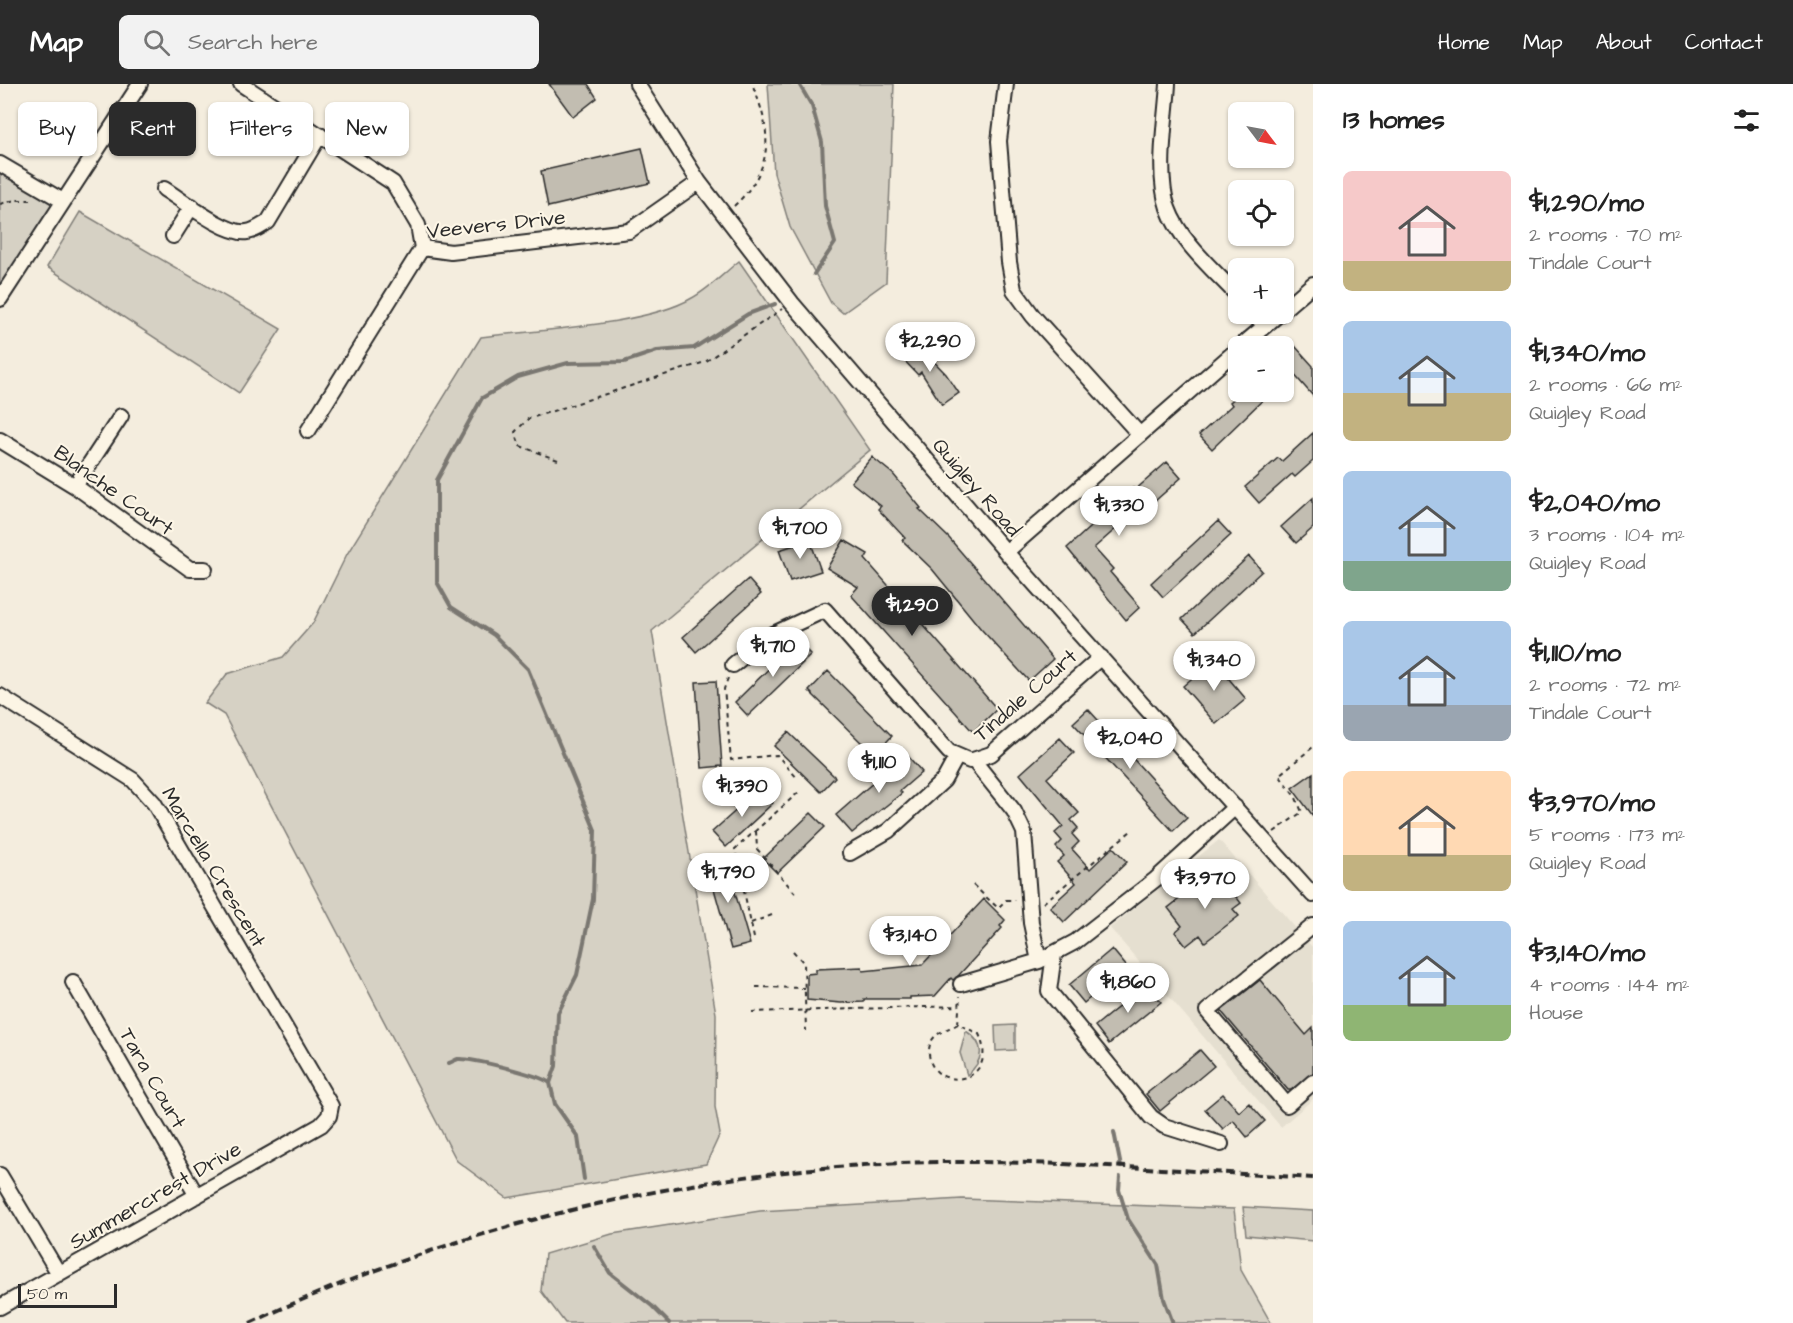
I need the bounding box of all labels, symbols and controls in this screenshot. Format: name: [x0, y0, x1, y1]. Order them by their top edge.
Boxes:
search box: [119, 15, 539, 69]
text: Map: [30, 23, 83, 62]
icon: search: [140, 26, 173, 59]
text: Search here: [188, 27, 318, 58]
text: Home: [1438, 28, 1490, 57]
text: Map: [1523, 28, 1563, 57]
text: About: [1596, 28, 1652, 57]
text: Contact: [1685, 28, 1763, 57]
chip: Buy: [18, 102, 97, 156]
chip: Rent: [109, 102, 196, 156]
chip: Filters: [208, 102, 313, 156]
chip: New: [325, 102, 409, 156]
north arrow: [1228, 102, 1294, 168]
map controls: [1228, 102, 1294, 402]
text: 13 homes: [1343, 102, 1445, 138]
icon: filters: [1730, 104, 1763, 137]
button: locate: [1228, 180, 1294, 246]
text: $1,290/mo: [1529, 185, 1644, 221]
icon: home: [1391, 195, 1463, 267]
street label: Veevers Drive: [425, 203, 567, 246]
text: 2 rooms · 70 m²: [1529, 221, 1682, 249]
text: Tindale Court: [1529, 249, 1652, 277]
button: +: [1228, 258, 1294, 324]
pin: $2,290: [881, 322, 979, 373]
text: $2,290: [899, 327, 961, 355]
text: $1,340/mo: [1529, 335, 1645, 371]
button: −: [1228, 336, 1294, 402]
icon: home: [1391, 345, 1463, 417]
text: 2 rooms · 66 m²: [1529, 371, 1683, 399]
text: Quigley Road: [1529, 399, 1646, 427]
street label: Quigley Road: [924, 432, 1028, 545]
street label: Blanche Court: [48, 438, 180, 543]
text: $2,040/mo: [1529, 485, 1660, 521]
pin: $1,330: [1070, 486, 1168, 537]
text: $1,330: [1094, 491, 1144, 519]
icon: home: [1391, 495, 1463, 567]
pin: $1,700: [751, 509, 849, 560]
text: $1,700: [773, 514, 827, 542]
text: 3 rooms · 104 m²: [1529, 521, 1685, 549]
text: Quigley Road: [1529, 549, 1646, 577]
pin: $1,290: [863, 586, 961, 637]
text: $1,290: [886, 591, 938, 619]
pin: $1,710: [724, 627, 822, 678]
text: $1,710: [751, 632, 795, 660]
text: $1,110/mo: [1529, 635, 1621, 671]
pin: $1,340: [1165, 641, 1263, 692]
street label: Tindale Court: [967, 642, 1084, 749]
icon: home: [1391, 645, 1463, 717]
text: $1,340: [1187, 646, 1241, 674]
text: 2 rooms · 72 m²: [1529, 671, 1681, 699]
text: Tindale Court: [1529, 699, 1652, 727]
pin: $2,040: [1081, 719, 1179, 770]
text: $2,040: [1098, 724, 1162, 752]
pin: $1,110: [830, 743, 928, 794]
text: $1,110: [862, 748, 896, 776]
pin: $1,390: [693, 767, 791, 818]
text: $1,390: [716, 772, 768, 800]
street label: Marcella Crescent: [154, 782, 273, 953]
text: $3,970/mo: [1529, 785, 1655, 821]
icon: home: [1391, 795, 1463, 867]
text: 5 rooms · 173 m²: [1529, 821, 1685, 849]
text: Quigley Road: [1529, 849, 1646, 877]
pin: $1,790: [679, 853, 777, 904]
text: $1,790: [701, 858, 755, 886]
pin: $3,970: [1156, 859, 1254, 910]
text: $3,970: [1174, 864, 1236, 892]
pin: $3,140: [861, 916, 959, 967]
text: $3,140: [883, 921, 937, 949]
text: $3,140/mo: [1529, 935, 1645, 971]
icon: home: [1391, 945, 1463, 1017]
pin: $1,860: [1079, 963, 1177, 1014]
text: $1,860: [1100, 968, 1156, 996]
text: 4 rooms · 144 m²: [1529, 971, 1689, 999]
text: House: [1529, 999, 1583, 1027]
street label: Tara Court: [112, 1023, 193, 1134]
street label: Summercrest Drive: [64, 1134, 247, 1257]
scale bar: [18, 1281, 117, 1308]
text: 50 m: [27, 1283, 67, 1305]

